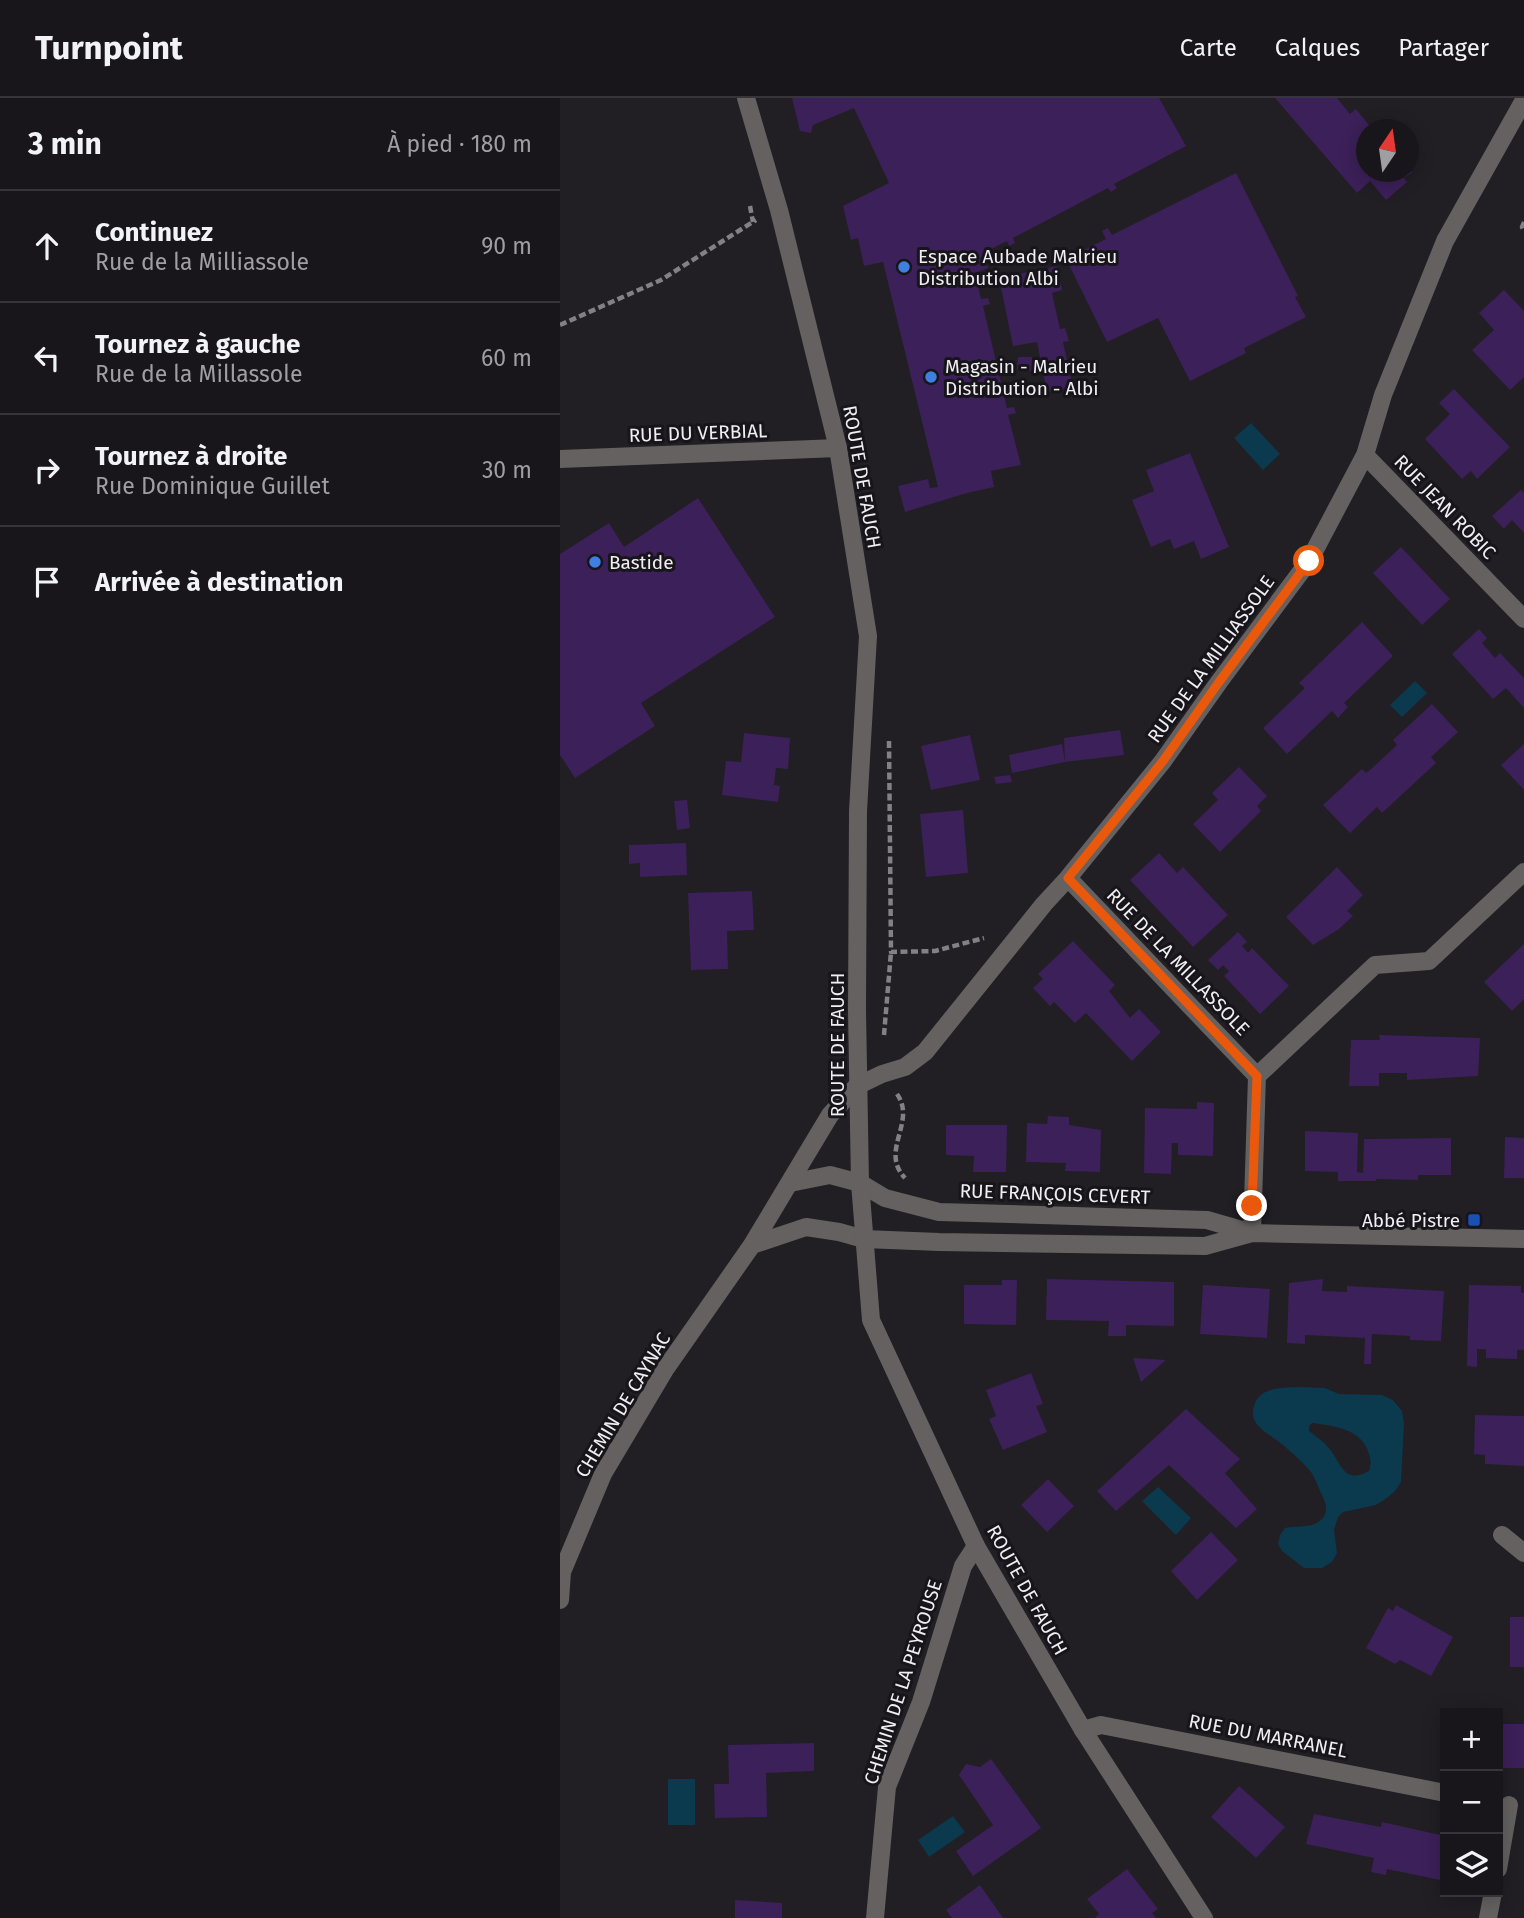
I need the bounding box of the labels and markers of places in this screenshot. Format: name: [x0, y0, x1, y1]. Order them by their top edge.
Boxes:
place label: Espace Aubade Malrieu Distribution Albi: [918, 245, 1117, 290]
marker: Espace Aubade Malrieu Distribution Albi: [896, 259, 912, 275]
place label: Magasin - Malrieu Distribution - Albi: [945, 355, 1099, 400]
marker: Magasin - Malrieu Distribution - Albi: [923, 369, 939, 385]
place label: Bastide: [609, 551, 674, 574]
marker: Bastide: [587, 554, 603, 570]
place label: Abbé Pistre: [1362, 1209, 1460, 1232]
marker: Abbé Pistre: [1466, 1212, 1482, 1228]

